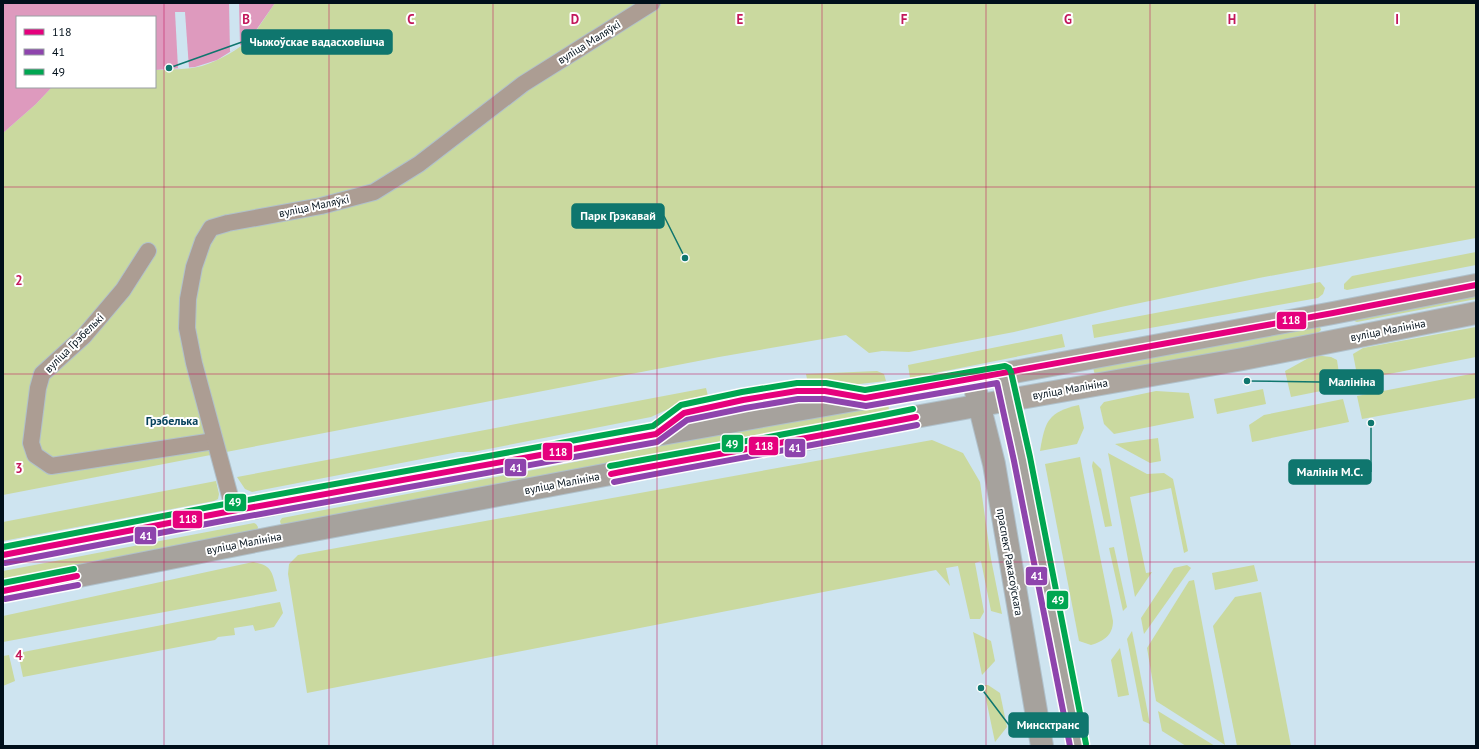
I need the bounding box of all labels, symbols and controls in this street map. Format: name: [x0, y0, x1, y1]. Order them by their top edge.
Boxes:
text: B: [242, 11, 250, 28]
text: C: [407, 11, 415, 28]
text: D: [571, 11, 579, 28]
text: E: [737, 11, 744, 28]
text: F: [901, 11, 908, 28]
text: G: [1064, 11, 1072, 28]
text: H: [1228, 11, 1236, 28]
text: I: [1395, 11, 1399, 28]
legend: [16, 16, 156, 88]
street label: вуліца Маляўкі: [555, 17, 623, 67]
text: 118: [52, 24, 72, 39]
callout: Чыжоўскае вадасховішча: [242, 30, 392, 54]
text: Чыжоўскае вадасховішча: [250, 34, 384, 49]
text: 41: [52, 44, 65, 59]
text: 49: [52, 64, 65, 79]
street label: вуліца Маляўкі: [278, 192, 351, 220]
callout: Парк Грэкавай: [572, 204, 664, 228]
text: Парк Грэкавай: [580, 208, 656, 223]
text: 2: [15, 272, 23, 289]
street label: вуліца Грэбелькі: [41, 310, 107, 376]
line badge: 118: [1276, 311, 1307, 330]
text: 118: [1282, 313, 1300, 327]
street label: вуліца Малініна: [1349, 316, 1427, 344]
callout: Малініна: [1320, 370, 1383, 394]
text: Малініна: [1328, 374, 1376, 389]
street label: вуліца Малініна: [1031, 375, 1109, 403]
district label: Грэбелька: [146, 413, 198, 428]
line badge: 49: [721, 434, 744, 453]
line badge: 118: [748, 436, 779, 456]
text: 49: [726, 437, 738, 451]
line badge: 41: [784, 438, 806, 458]
text: 118: [755, 439, 773, 453]
text: 41: [789, 441, 801, 455]
line badge: 118: [542, 442, 573, 461]
text: 118: [549, 445, 567, 459]
line badge: 41: [504, 458, 527, 477]
text: 3: [15, 460, 23, 477]
callout: Малінін М.С.: [1289, 460, 1371, 484]
text: 41: [510, 461, 522, 475]
text: Малінін М.С.: [1297, 464, 1363, 479]
street label: вуліца Малініна: [523, 469, 601, 497]
line badge: 49: [224, 493, 247, 512]
text: 49: [229, 495, 241, 509]
street label: праспект Ракасоўскага: [994, 507, 1026, 617]
line badge: 118: [172, 510, 203, 529]
text: 118: [179, 512, 197, 526]
line badge: 41: [134, 526, 157, 545]
text: 41: [140, 529, 152, 543]
street label: вуліца Малініна: [205, 529, 283, 557]
line badge: 41: [1025, 566, 1048, 586]
text: 41: [1031, 569, 1043, 583]
line badge: 49: [1046, 590, 1069, 610]
text: 49: [1052, 593, 1064, 607]
text: 4: [15, 647, 23, 664]
callout: Минсктранс: [1009, 713, 1088, 737]
text: Минсктранс: [1017, 717, 1079, 732]

